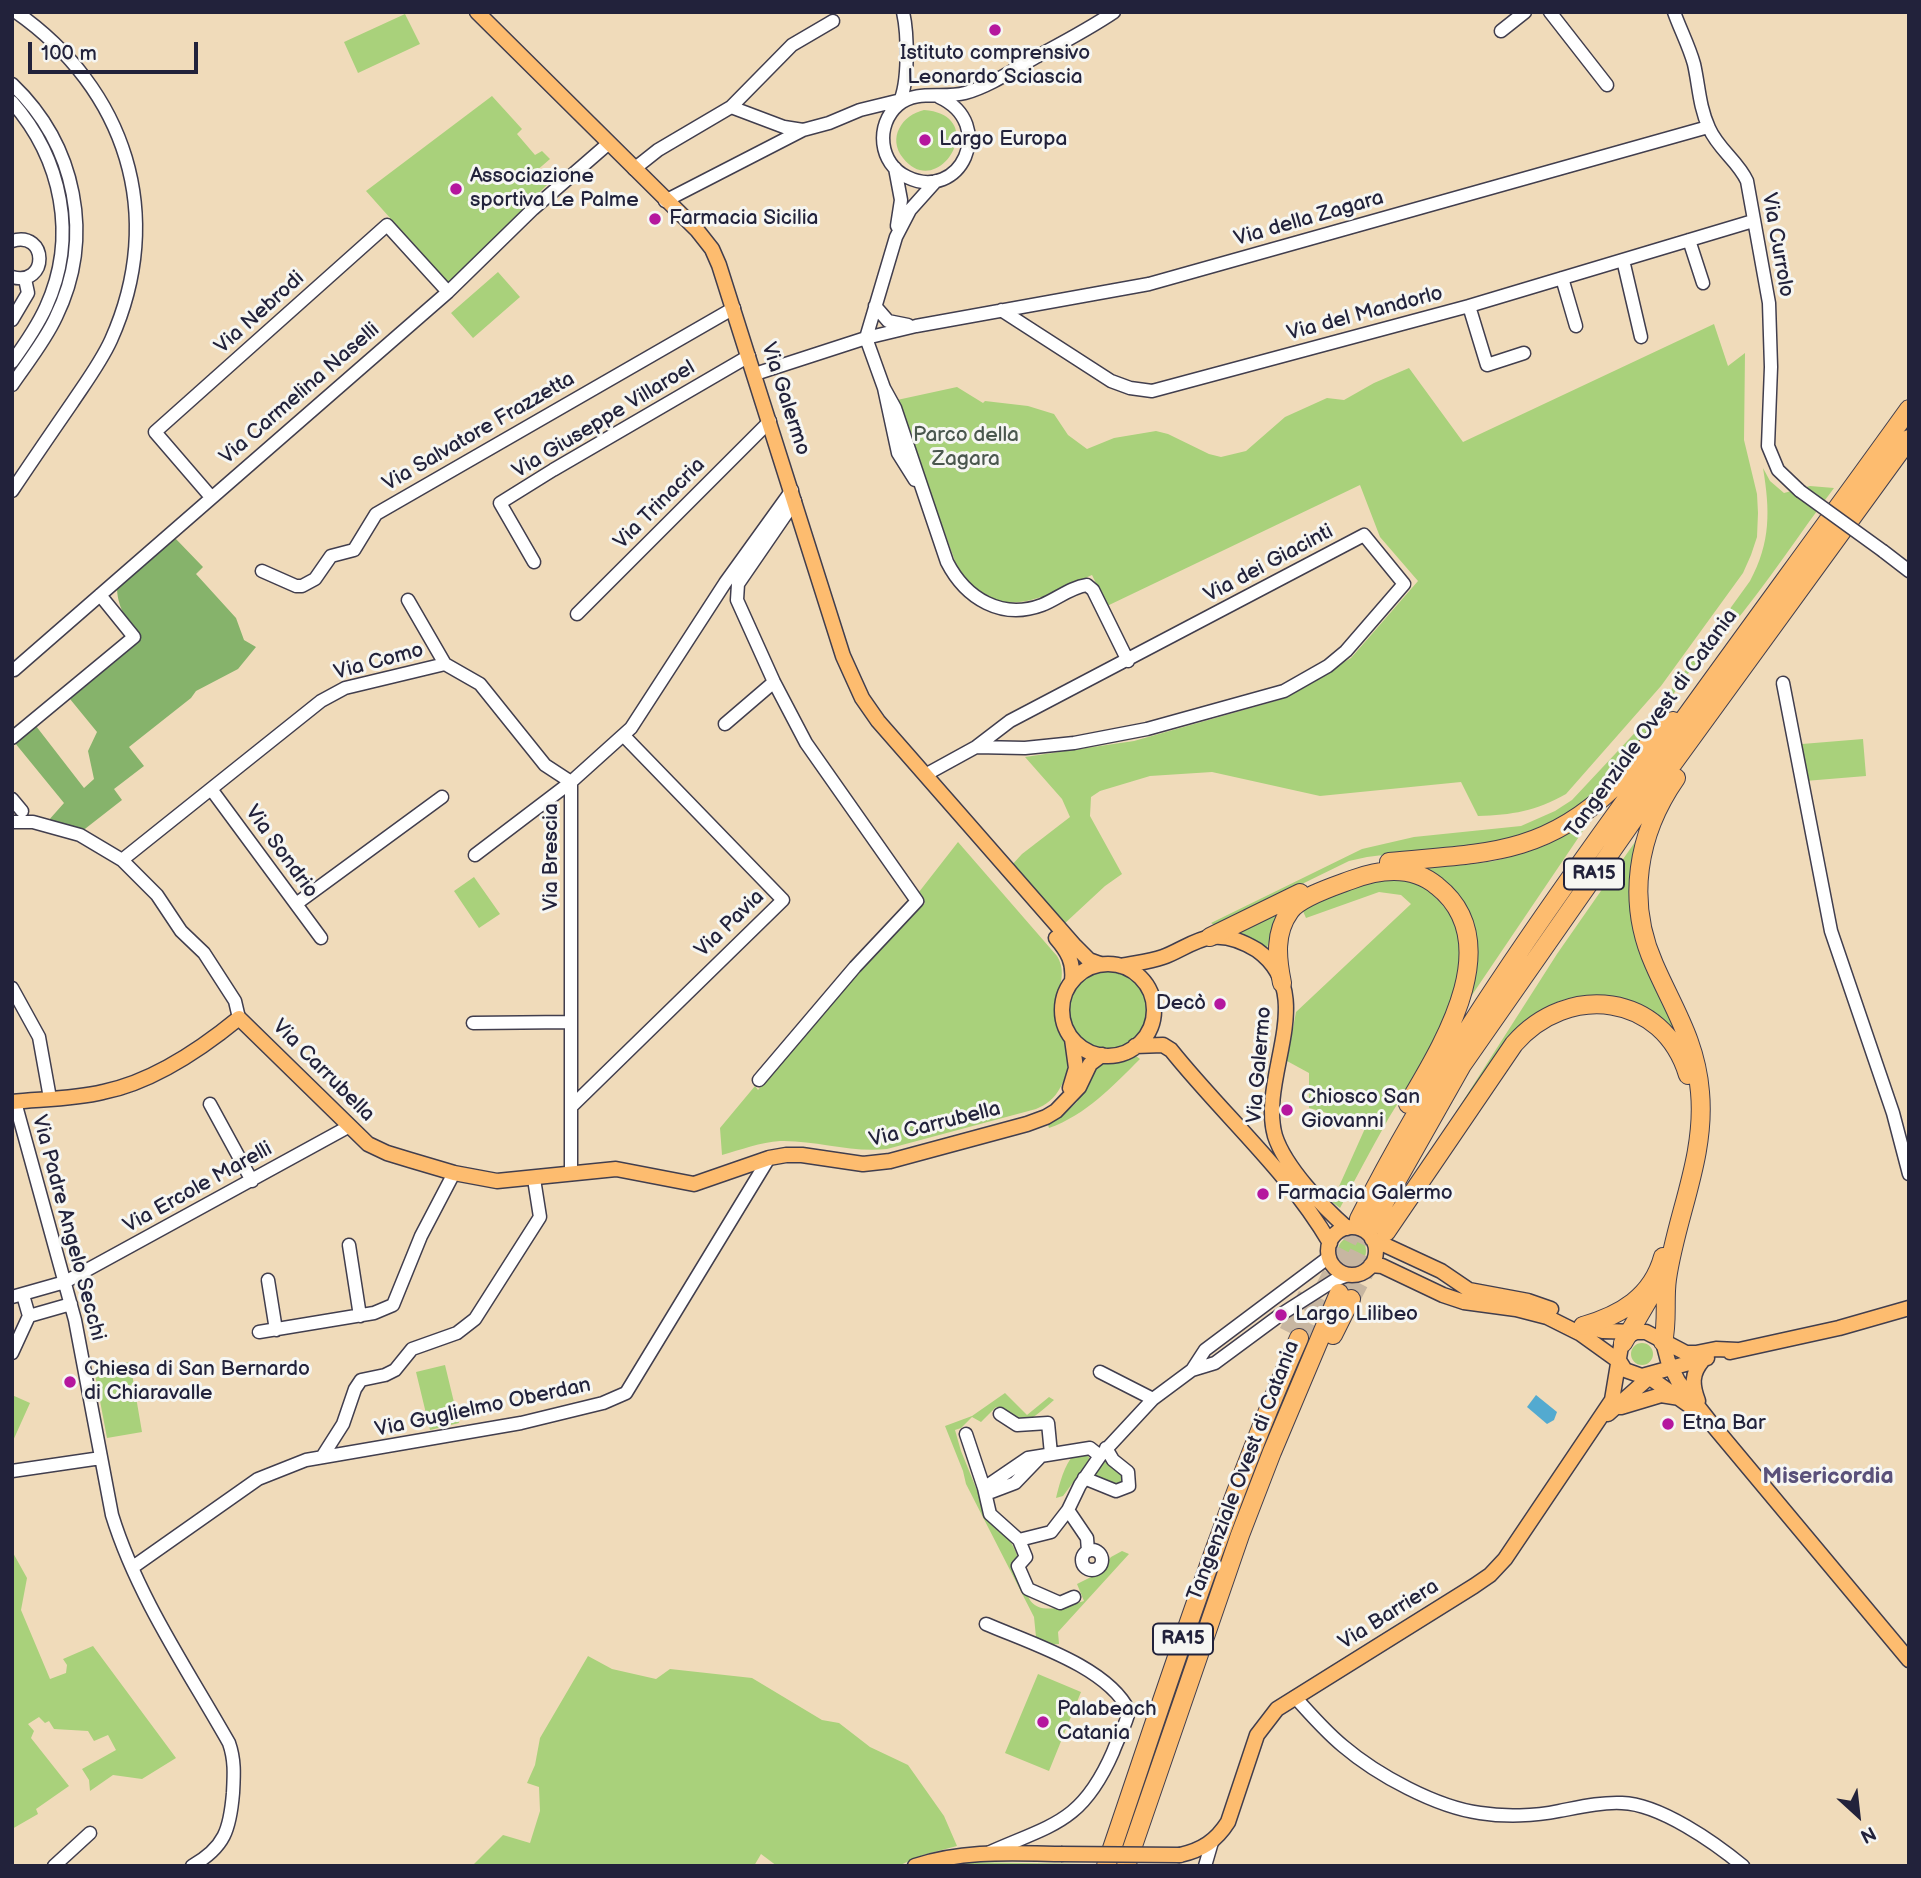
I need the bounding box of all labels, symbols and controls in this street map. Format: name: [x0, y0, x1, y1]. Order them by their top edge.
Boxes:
marker: Istituto comprensivo Leonardo Sciascia: [987, 22, 1003, 38]
scale bar: [32, 28, 201, 72]
text: 100 m: [41, 41, 97, 66]
place label: Istituto comprensivo Leonardo Sciascia: [900, 41, 1090, 91]
place label: Largo Europa: [939, 127, 1067, 153]
marker: Largo Europa: [917, 132, 933, 148]
place label: Associazione sportiva Le Palme: [470, 164, 639, 214]
marker: Associazione sportiva Le Palme: [448, 181, 464, 197]
street label: Via della Zagara: [1231, 186, 1387, 252]
street label: Via Currolo: [1755, 191, 1799, 299]
place label: Farmacia Sicilia: [669, 206, 818, 232]
marker: Farmacia Sicilia: [647, 211, 663, 227]
street label: Via Nebrodi: [210, 266, 310, 360]
street label: Via del Mandorlo: [1284, 281, 1446, 347]
street label: Via Carmelina Naselli: [215, 318, 385, 470]
street label: Via Galermo: [755, 339, 815, 459]
street label: Via Giuseppe Villaroel: [508, 356, 700, 484]
street label: Via Salvatore Frazzetta: [379, 367, 579, 497]
park label: Parco della Zagara: [913, 423, 1019, 473]
street label: Via Trinacria: [609, 453, 711, 555]
street label: Via dei Giacinti: [1200, 519, 1338, 609]
street label: Tangenziale Ovest di Catania: [1560, 605, 1744, 843]
street label: Via Como: [331, 638, 427, 686]
street label: Via Sondrio: [239, 801, 323, 903]
street label: Via Brescia: [539, 803, 565, 911]
road number: RA15: [1564, 859, 1624, 890]
street label: Via Pavia: [690, 885, 770, 963]
place label: Decò: [1156, 991, 1206, 1017]
marker: Decò: [1212, 996, 1228, 1012]
street label: Via Galermo: [1242, 1006, 1278, 1124]
street label: Via Carrubella: [267, 1015, 379, 1127]
place label: Chiosco San Giovanni: [1301, 1085, 1420, 1135]
street label: Via Carrubella: [867, 1097, 1003, 1153]
marker: Chiosco San Giovanni: [1279, 1102, 1295, 1118]
street label: Via Padre Angelo Secchi: [26, 1112, 110, 1344]
street label: Via Ercole Marelli: [119, 1137, 277, 1239]
place label: Farmacia Galermo: [1277, 1181, 1453, 1207]
marker: Farmacia Galermo: [1255, 1186, 1271, 1202]
place label: Largo Lilibeo: [1295, 1302, 1418, 1328]
marker: Largo Lilibeo: [1273, 1307, 1289, 1323]
street label: Tangenziale Ovest di Catania: [1183, 1337, 1305, 1605]
place label: Chiesa di San Bernardo di Chiaravalle: [84, 1357, 310, 1407]
street label: Via Guglielmo Oberdan: [373, 1373, 593, 1443]
marker: Chiesa di San Bernardo di Chiaravalle: [62, 1374, 78, 1390]
place label: Etna Bar: [1682, 1411, 1766, 1437]
marker: Etna Bar: [1660, 1416, 1676, 1432]
district label: Misericordia: [1762, 1463, 1894, 1491]
street label: Via Barriera: [1334, 1574, 1444, 1656]
road number: RA15: [1153, 1624, 1213, 1654]
place label: Palabeach Catania: [1057, 1697, 1157, 1747]
marker: Palabeach Catania: [1035, 1714, 1051, 1730]
north arrow: [1823, 1780, 1893, 1850]
text: N: [1856, 1821, 1879, 1848]

